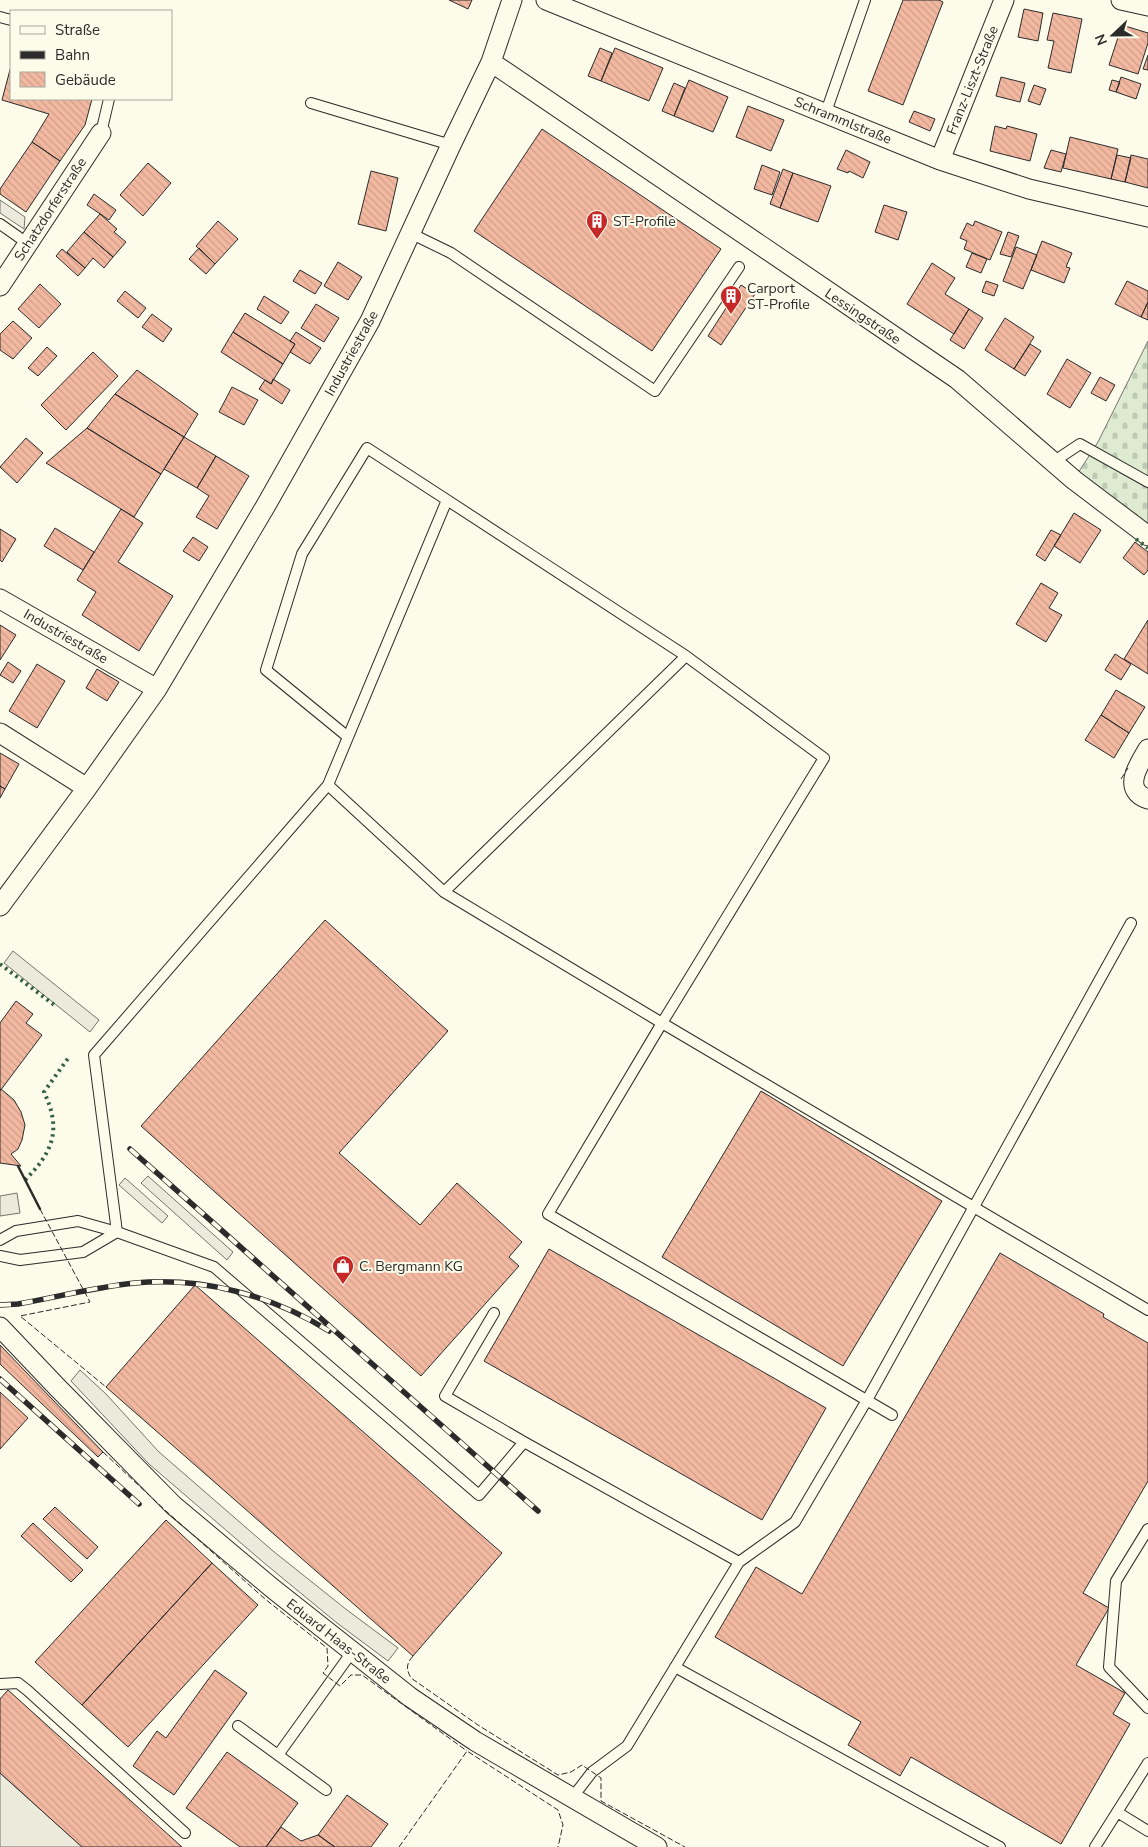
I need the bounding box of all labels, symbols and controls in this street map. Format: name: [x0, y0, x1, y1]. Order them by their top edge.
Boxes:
legend: [10, 10, 172, 100]
north arrow: [1088, 10, 1138, 60]
text: Straße: [55, 20, 100, 40]
street label: Franz-Liszt-Straße: [942, 23, 1003, 138]
text: N: [1091, 31, 1112, 48]
text: Bahn: [55, 45, 90, 65]
text: Gebäude: [55, 70, 116, 90]
street label: Schrammlstraße: [791, 92, 894, 149]
street label: Schatzdorferstraße: [10, 154, 91, 265]
building icon: ST-Profile: [585, 209, 609, 240]
place label: ST-Profile: [613, 212, 676, 231]
place label: Carport ST-Profile: [747, 279, 810, 314]
building icon: Carport ST-Profile: [719, 284, 743, 315]
street label: Lessingstraße: [821, 284, 904, 349]
street label: Industriestraße: [320, 307, 383, 399]
street label: Industriestraße: [20, 605, 112, 668]
shop icon: C. Bergmann KG: [331, 1254, 355, 1285]
place label: C. Bergmann KG: [359, 1257, 463, 1276]
street label: Eduard Haas-Straße: [282, 1595, 395, 1688]

